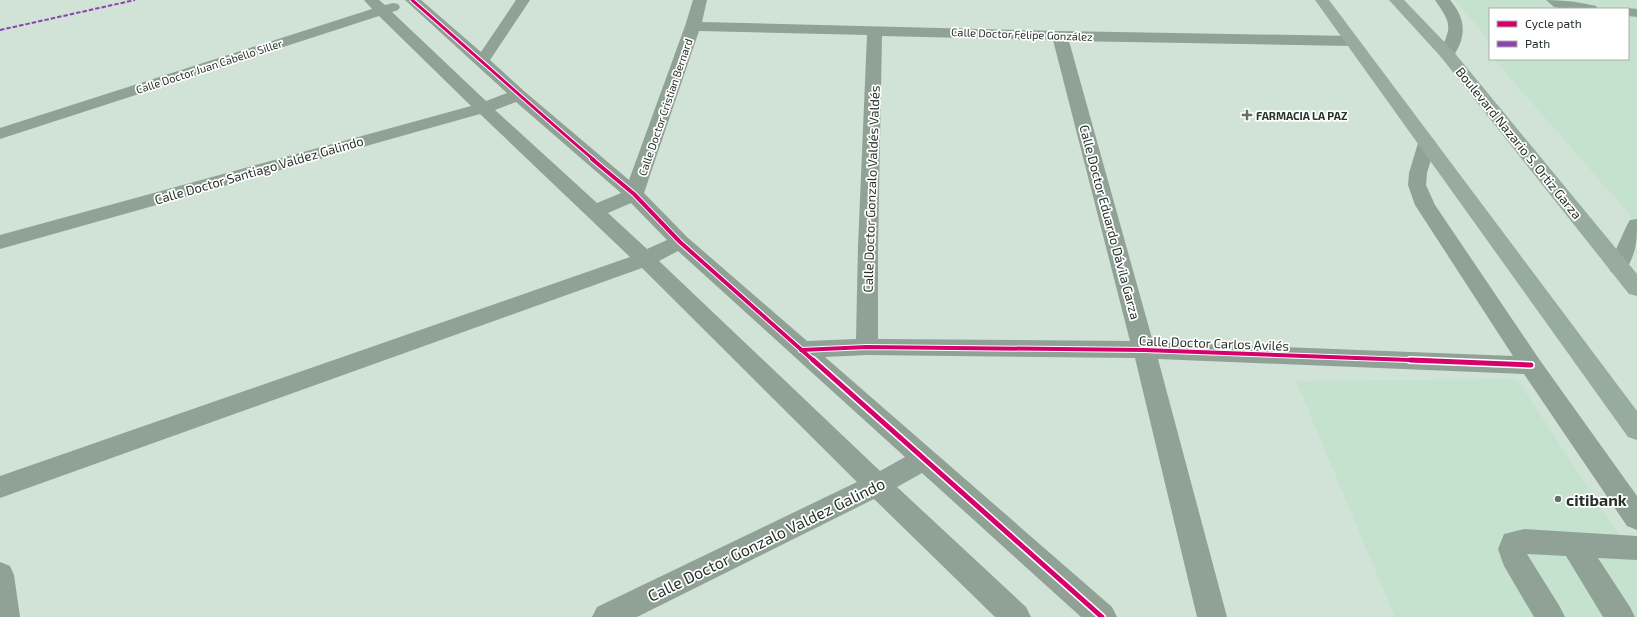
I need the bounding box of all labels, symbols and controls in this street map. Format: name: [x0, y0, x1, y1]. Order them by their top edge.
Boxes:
legend: [1489, 8, 1629, 60]
text: Cycle path: [1525, 16, 1582, 30]
street label: Calle Doctor Felipe González: [951, 25, 1093, 43]
street label: Calle Doctor Juan Cabello Siller: [134, 36, 284, 96]
text: Path: [1525, 36, 1550, 50]
street label: Calle Doctor Cristian Bernard: [635, 37, 695, 177]
street label: Boulevard Nazario S. Ortiz Garza: [1453, 64, 1585, 222]
street label: Calle Doctor Gonzalo Valdés Valdés: [859, 85, 883, 293]
marker: FARMACIA LA PAZ: [1241, 109, 1253, 121]
place label: FARMACIA LA PAZ: [1256, 109, 1348, 122]
street label: Calle Doctor Eduardo Dávila Garza: [1076, 123, 1144, 321]
street label: Calle Doctor Santiago Valdez Galindo: [153, 132, 365, 208]
street label: Calle Doctor Carlos Avilés: [1139, 332, 1289, 354]
street label: Calle Doctor Gonzalo Valdez Galindo: [644, 473, 888, 605]
place label: citibank: [1566, 490, 1627, 509]
marker: citibank: [1553, 494, 1563, 504]

